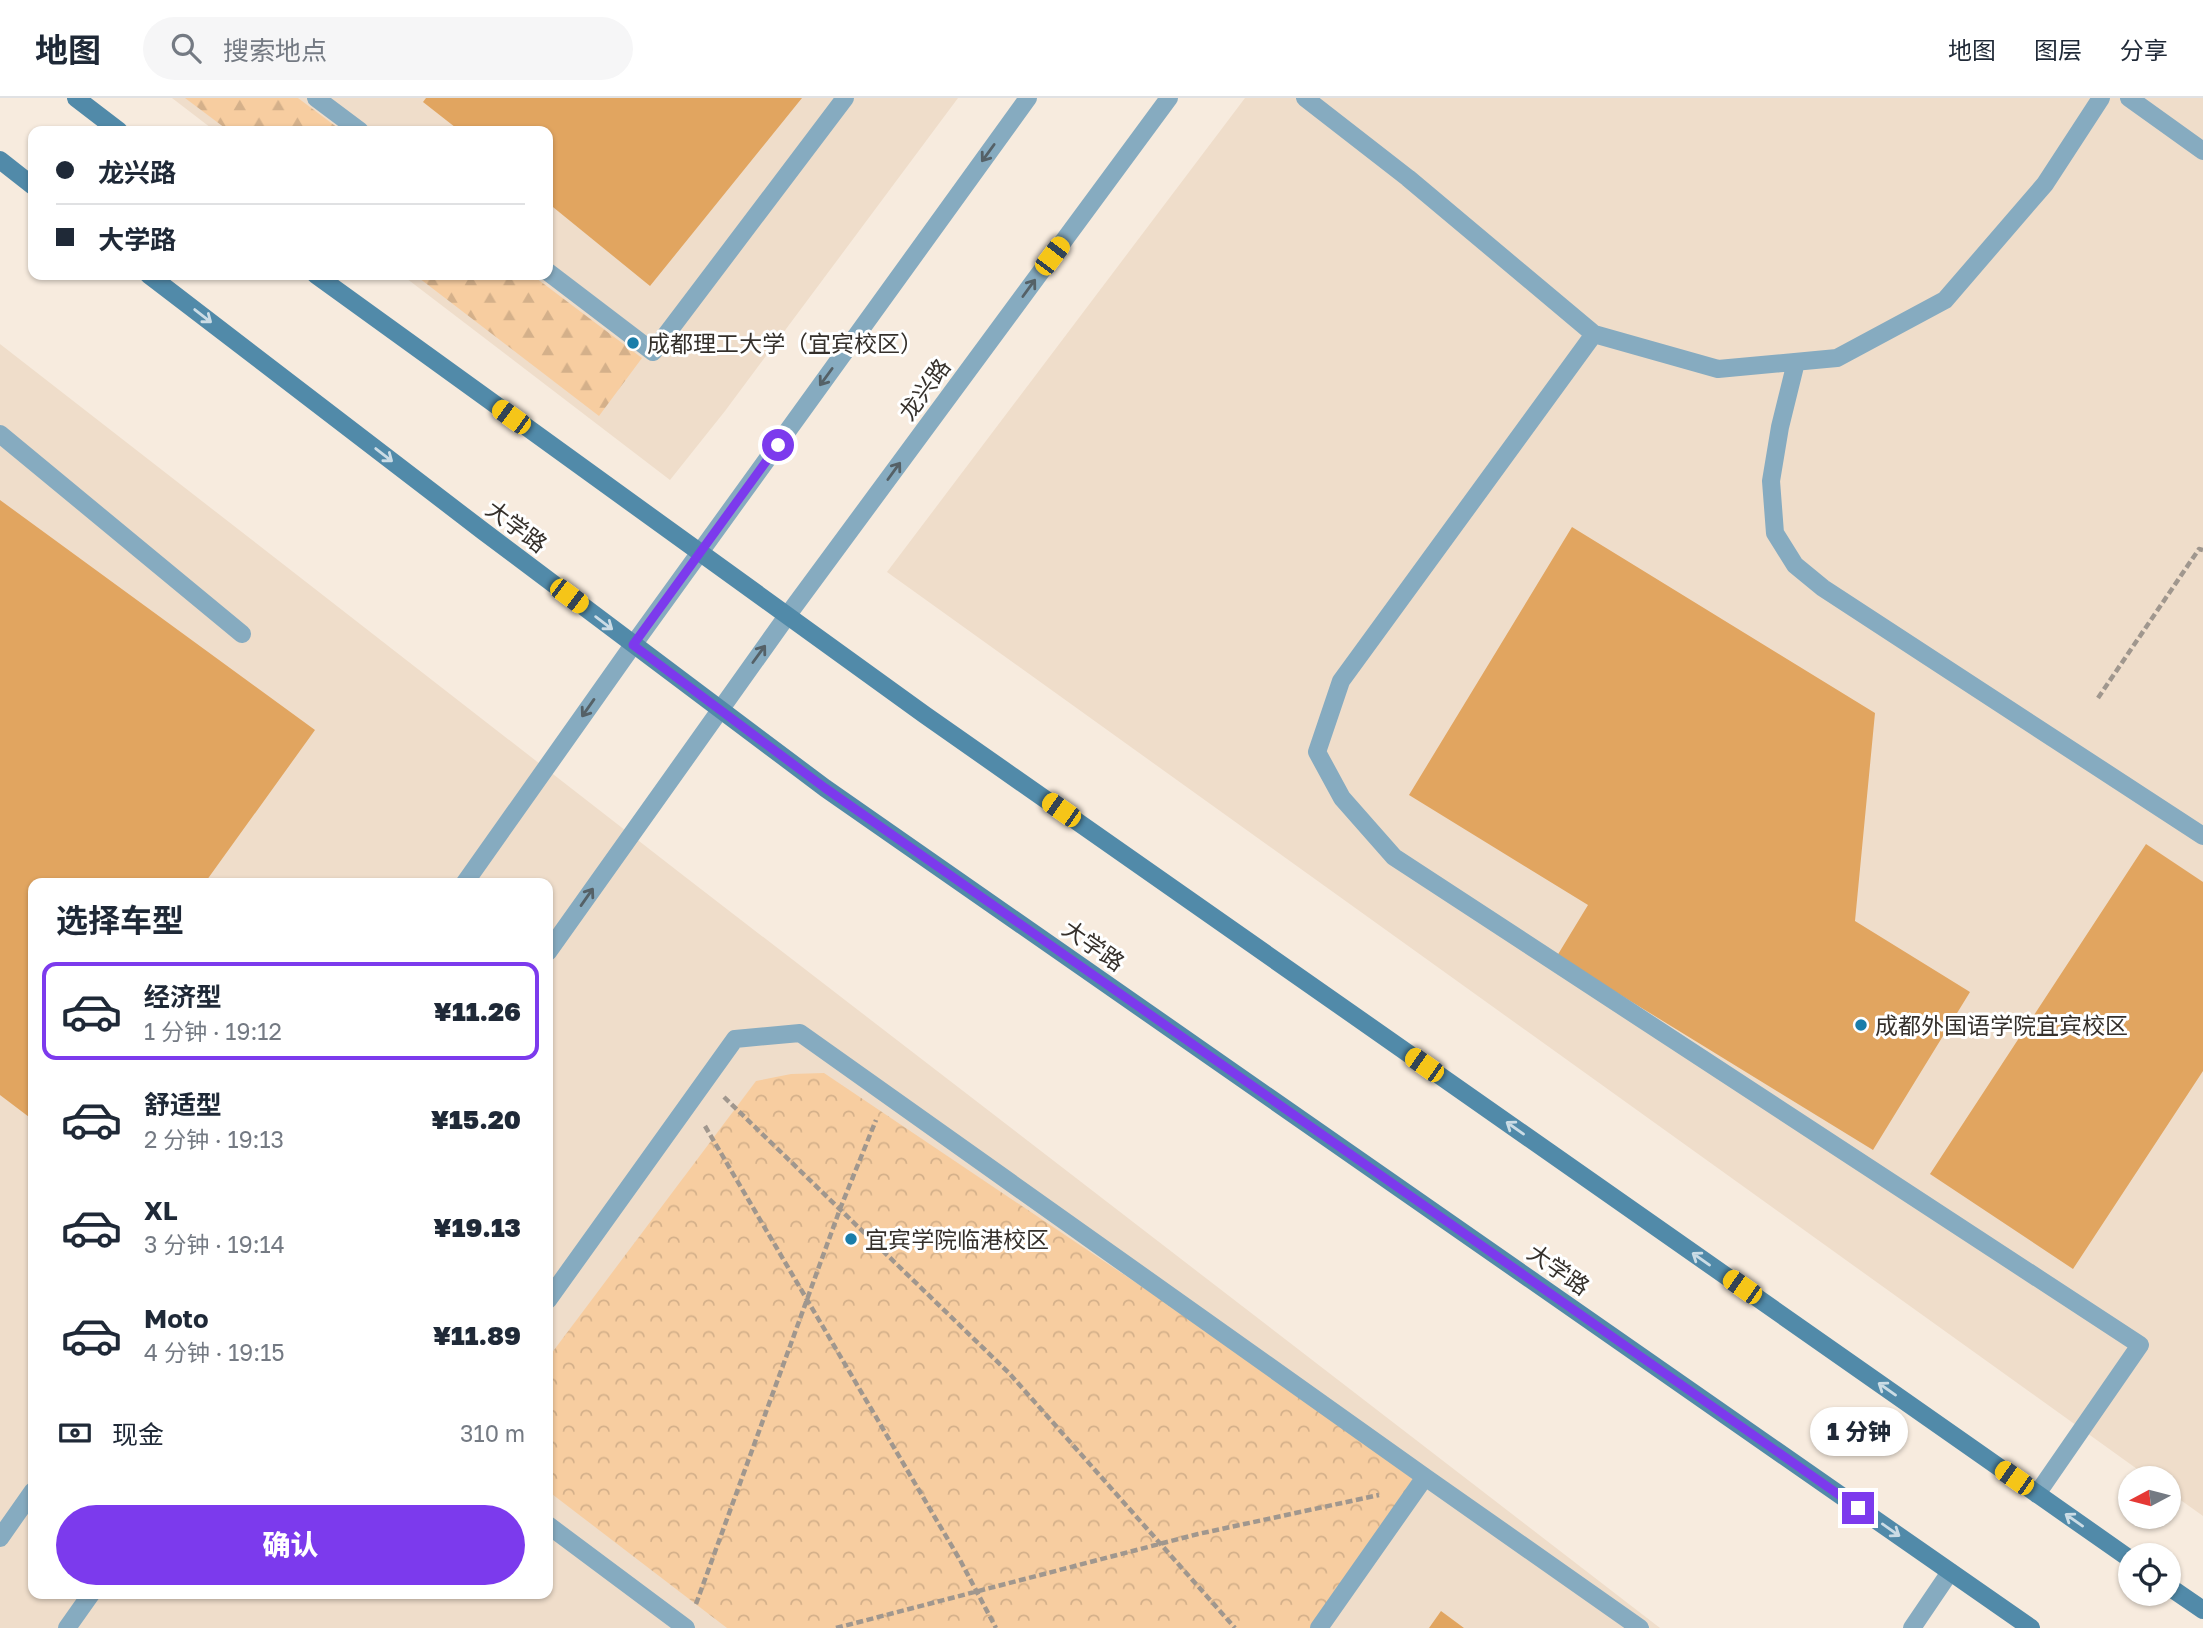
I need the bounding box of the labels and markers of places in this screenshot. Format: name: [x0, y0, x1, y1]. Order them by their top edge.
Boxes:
place label: 成都理工大学（宜宾校区）: [647, 329, 923, 357]
marker: 成都理工大学（宜宾校区）: [625, 335, 641, 351]
place label: 成都外国语学院宜宾校区: [1875, 1011, 2128, 1039]
marker: 成都外国语学院宜宾校区: [1853, 1017, 1869, 1033]
place label: 宜宾学院临港校区: [865, 1225, 1049, 1253]
marker: 宜宾学院临港校区: [843, 1231, 859, 1247]

